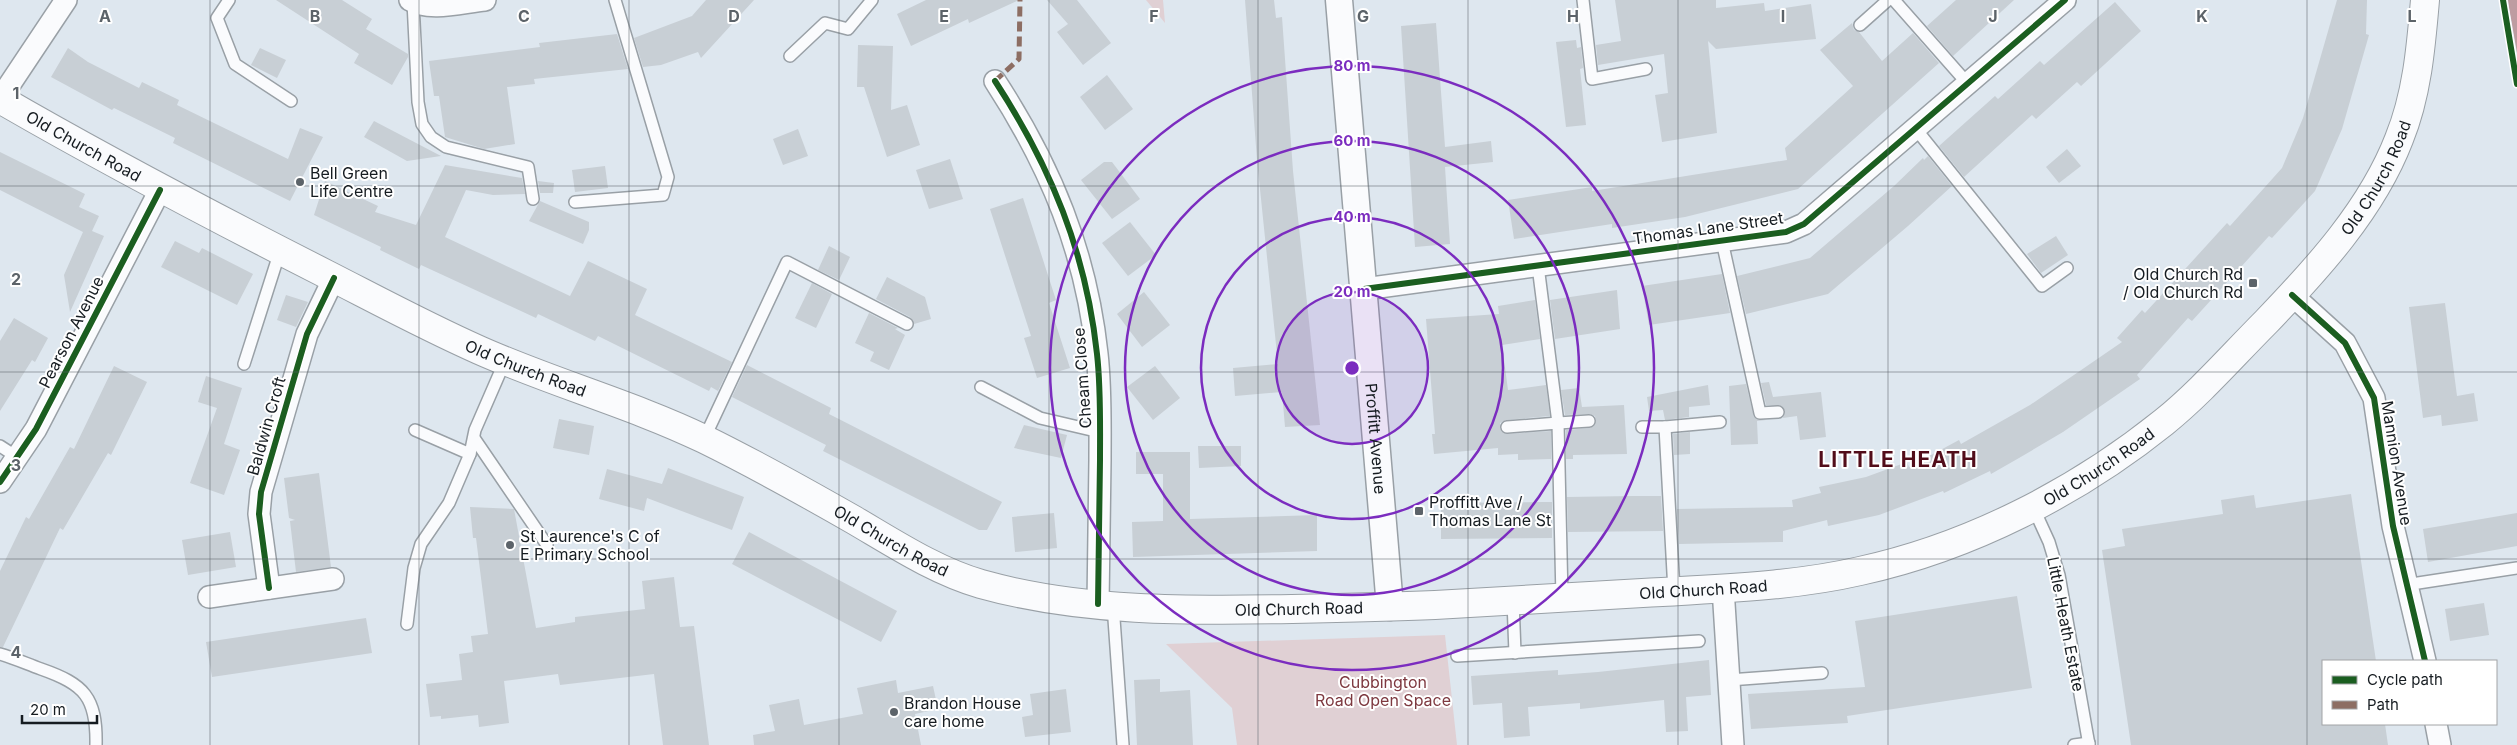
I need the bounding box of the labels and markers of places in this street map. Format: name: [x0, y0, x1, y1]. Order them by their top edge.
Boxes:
place label: Bell Green Life Centre: [310, 163, 393, 201]
marker: Bell Green Life Centre: [294, 176, 306, 188]
place label: Old Church Rd / Old Church Rd: [2123, 264, 2243, 302]
marker: Old Church Rd / Old Church Rd: [2247, 277, 2259, 289]
centre of rings: [1343, 359, 1361, 377]
place label: Proffitt Ave / Thomas Lane St: [1429, 492, 1551, 530]
marker: Proffitt Ave / Thomas Lane St: [1413, 505, 1425, 517]
place label: St Laurence's C of E Primary School: [520, 526, 660, 564]
marker: St Laurence's C of E Primary School: [504, 539, 516, 551]
place label: Brandon House care home: [904, 693, 1021, 731]
marker: Brandon House care home: [888, 706, 900, 718]

